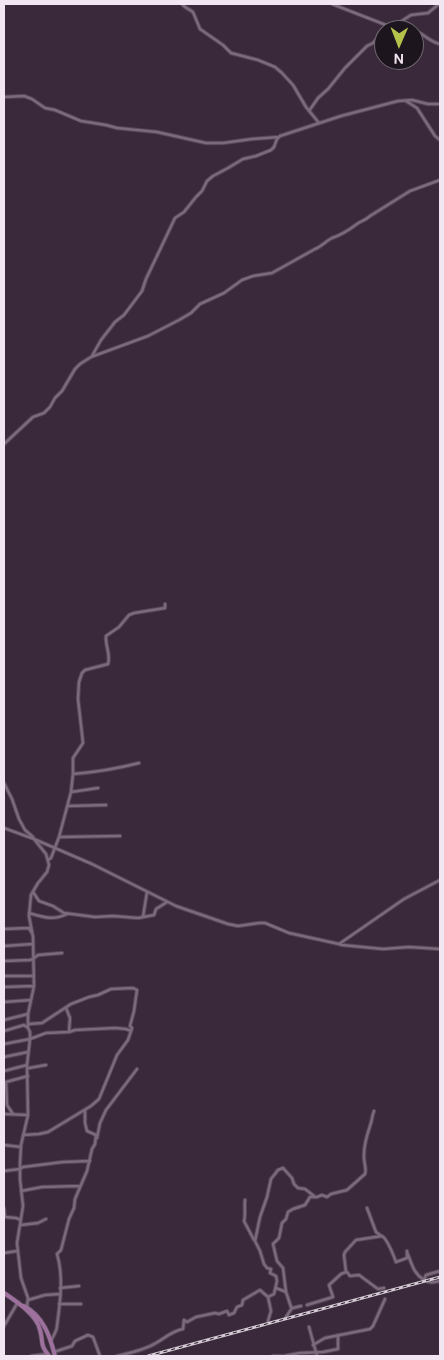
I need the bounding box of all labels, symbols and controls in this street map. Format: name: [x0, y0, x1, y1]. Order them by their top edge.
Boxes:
north arrow: [374, 20, 424, 70]
text: N: [393, 50, 404, 68]

